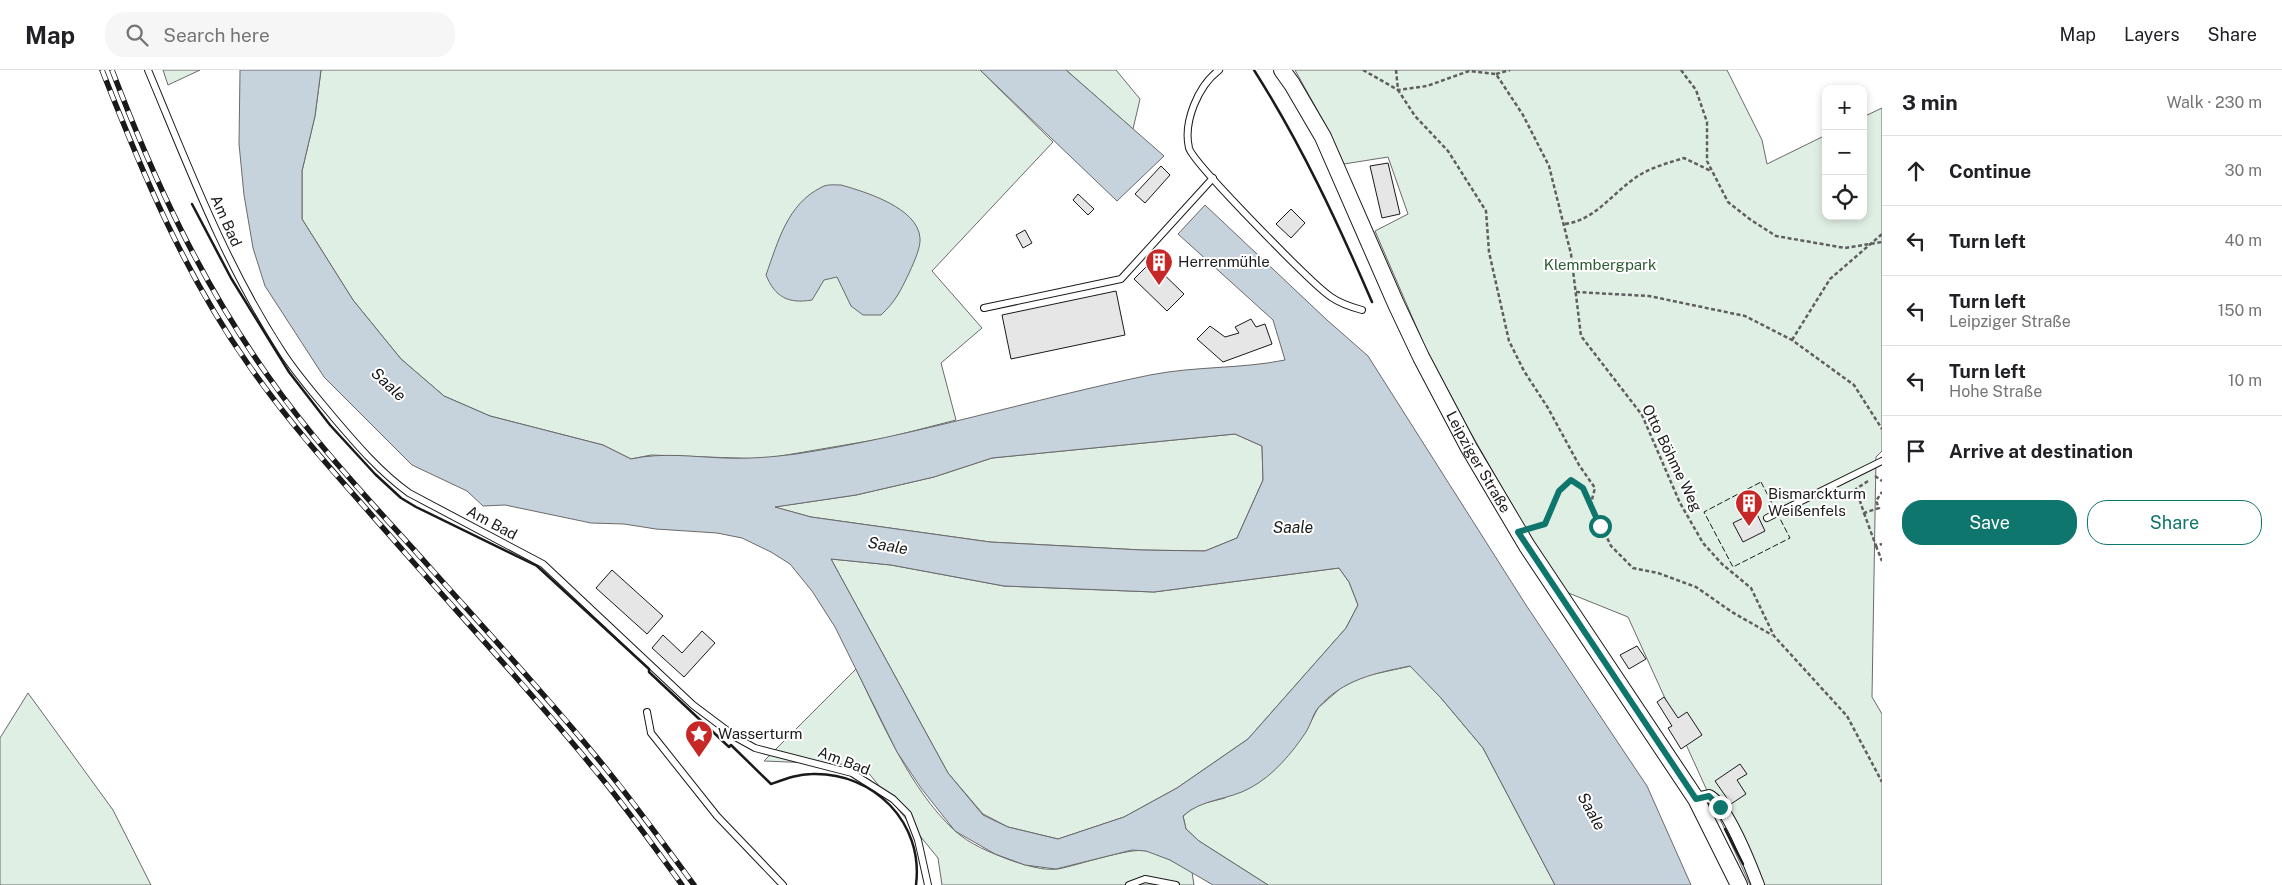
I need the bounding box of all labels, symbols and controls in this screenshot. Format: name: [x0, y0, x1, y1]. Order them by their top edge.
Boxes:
search box: [105, 12, 455, 57]
text: Map: [25, 21, 75, 49]
icon: search: [123, 21, 151, 49]
text: Search here: [163, 24, 270, 46]
text: Map: [2060, 24, 2096, 45]
text: Layers: [2124, 24, 2180, 45]
text: Share: [2208, 24, 2257, 45]
map controls: [1822, 85, 1867, 220]
button: +: [1822, 85, 1867, 130]
text: 3 min: [1902, 90, 1958, 115]
text: Walk · 230 m: [2166, 93, 2262, 112]
button: −: [1822, 130, 1867, 175]
icon: ahead: [1902, 157, 1930, 185]
text: Continue: [1949, 160, 2031, 182]
text: 30 m: [2225, 161, 2262, 180]
button: locate: [1822, 175, 1867, 220]
street label: Am Bad: [208, 192, 245, 249]
icon: left: [1902, 227, 1930, 255]
text: Turn left: [1949, 230, 2026, 252]
text: 40 m: [2224, 231, 2262, 250]
building icon: Herrenmühle: [1144, 247, 1174, 286]
place label: Herrenmühle: [1178, 253, 1270, 270]
park label: Klemmbergpark: [1544, 256, 1656, 273]
text: Turn left: [1949, 290, 2026, 312]
icon: left: [1902, 297, 1930, 325]
text: 150 m: [2218, 301, 2262, 320]
text: Leipziger Straße: [1949, 312, 2071, 331]
text: Turn left: [1949, 360, 2026, 382]
water label: Saale: [367, 364, 410, 405]
icon: left: [1902, 367, 1930, 395]
text: 10 m: [2228, 371, 2262, 390]
text: Hohe Straße: [1949, 382, 2042, 401]
street label: Otto Böhme Weg: [1639, 401, 1706, 514]
street label: Leipziger Straße: [1443, 408, 1514, 516]
icon: arrive: [1902, 437, 1930, 465]
text: Arrive at destination: [1949, 440, 2133, 462]
place label: Bismarckturm Weißenfels: [1768, 485, 1866, 519]
building icon: Bismarckturm Weißenfels: [1734, 488, 1764, 527]
button: Save: [1902, 500, 2077, 545]
button: Share: [2087, 500, 2262, 545]
street label: Am Bad: [464, 502, 520, 543]
route start: [1589, 515, 1612, 538]
water label: Saale: [1273, 518, 1314, 537]
water label: Saale: [866, 533, 910, 558]
place icon: Wasserturm: [684, 719, 714, 758]
place label: Wasserturm: [718, 725, 803, 742]
street label: Am Bad: [816, 743, 873, 778]
water label: Saale: [1573, 789, 1610, 834]
route end: [1709, 796, 1732, 819]

